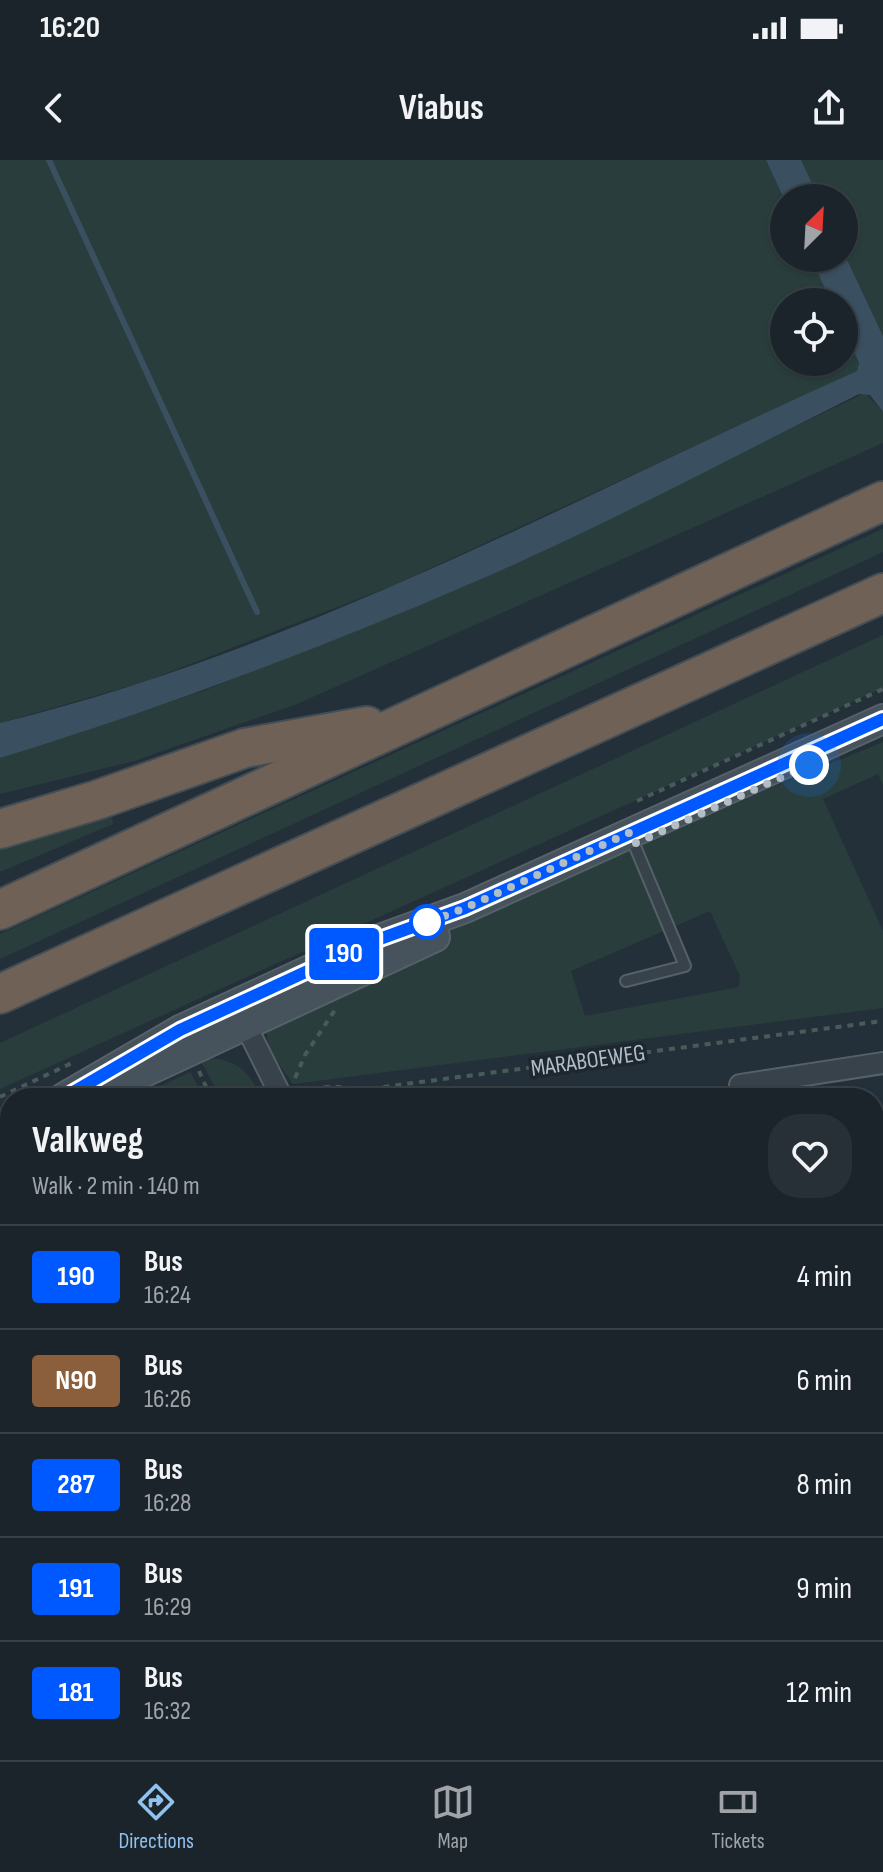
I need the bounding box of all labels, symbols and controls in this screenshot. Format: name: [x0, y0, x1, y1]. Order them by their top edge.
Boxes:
text: 16:20: [40, 10, 100, 46]
icon: back: [32, 86, 76, 130]
icon: share: [807, 86, 851, 130]
text: Viabus: [399, 87, 484, 130]
north arrow: [770, 184, 858, 272]
map controls: [770, 184, 858, 376]
button: locate: [770, 288, 858, 376]
your location: [789, 745, 829, 785]
unlabelled marker: [410, 905, 444, 939]
line badge: 190: [298, 928, 390, 980]
text: 190: [325, 937, 363, 970]
street label: MARABOEWEG: [529, 1038, 647, 1083]
button: heart: [768, 1114, 852, 1198]
text: Valkweg: [32, 1118, 144, 1163]
text: Walk · 2 min · 140 m: [32, 1171, 200, 1202]
text: Bus: [144, 1244, 183, 1280]
text: 4 min: [797, 1259, 852, 1295]
text: 190: [57, 1260, 95, 1293]
text: 16:24: [144, 1280, 191, 1311]
text: Bus: [144, 1348, 183, 1384]
text: 6 min: [796, 1363, 852, 1399]
text: N90: [55, 1364, 97, 1397]
text: 16:26: [144, 1384, 192, 1415]
text: Bus: [144, 1452, 183, 1488]
text: 8 min: [796, 1467, 852, 1503]
text: 287: [57, 1468, 95, 1501]
text: 16:28: [144, 1488, 192, 1519]
text: Bus: [144, 1556, 183, 1592]
text: 9 min: [796, 1571, 852, 1607]
text: 191: [58, 1572, 94, 1605]
text: 16:29: [144, 1592, 192, 1623]
text: Bus: [144, 1660, 183, 1696]
text: 12 min: [786, 1675, 852, 1711]
text: 181: [58, 1676, 94, 1709]
text: 16:32: [144, 1696, 191, 1727]
tab: Directions: [118, 1780, 194, 1855]
tab: Map: [431, 1780, 475, 1855]
tab: Tickets: [712, 1780, 765, 1855]

